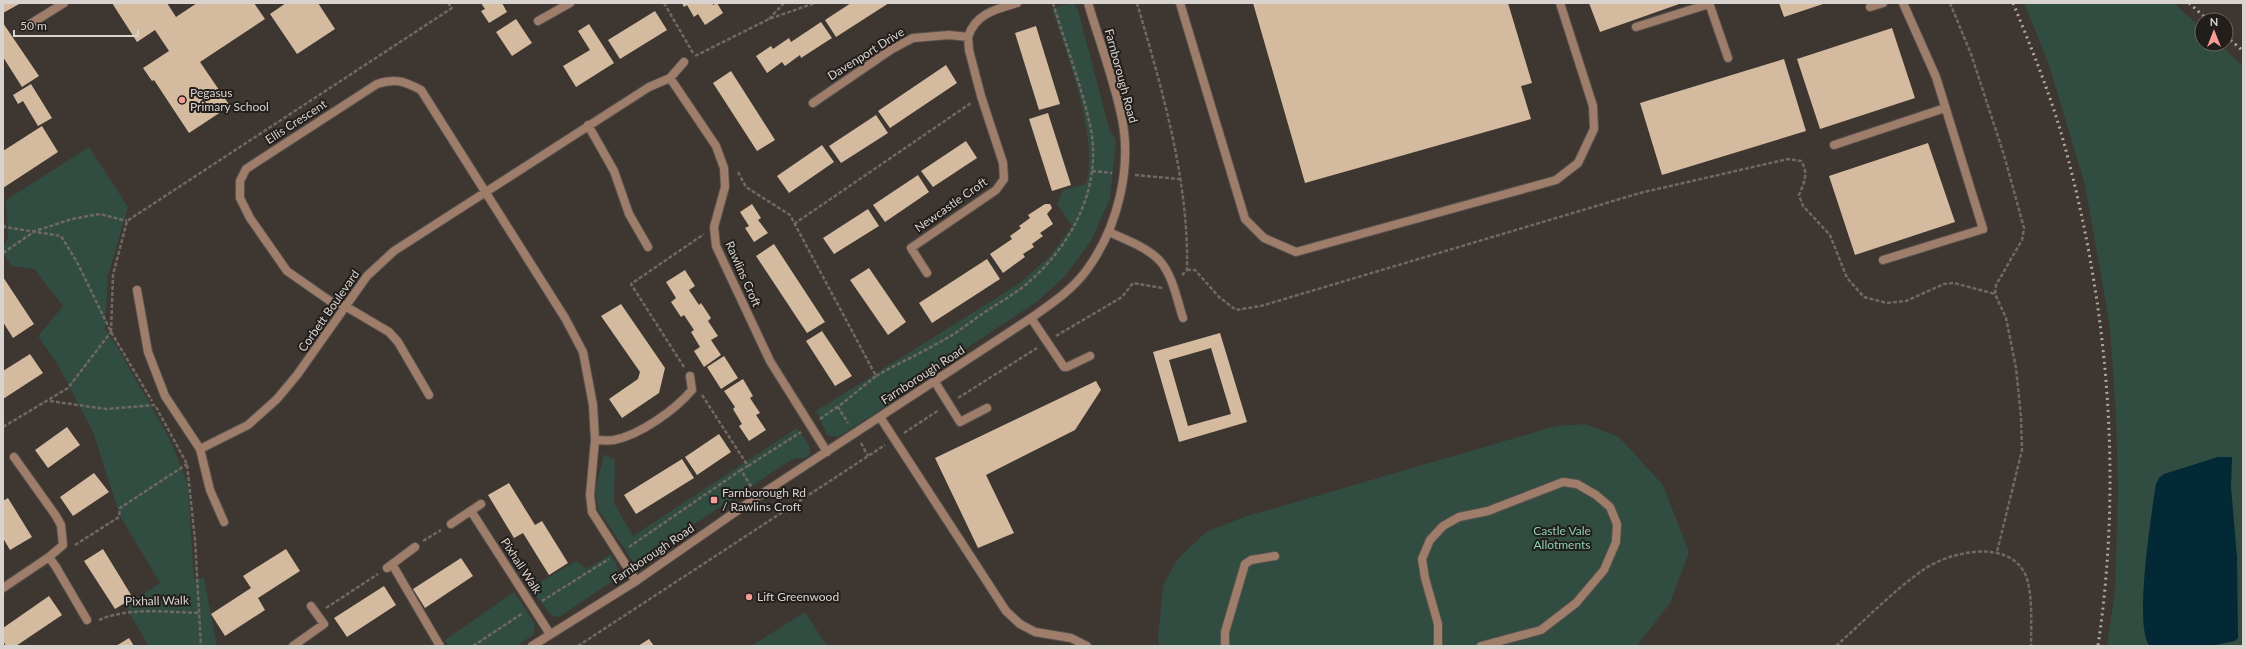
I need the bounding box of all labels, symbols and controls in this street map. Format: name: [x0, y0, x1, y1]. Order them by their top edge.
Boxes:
scale bar: [14, 12, 138, 38]
north arrow: [2194, 12, 2234, 52]
text: N: [2210, 15, 2218, 28]
text: 50 m: [20, 18, 47, 33]
street label: Davenport Drive: [825, 24, 907, 83]
street label: Farnborough Road: [1102, 27, 1141, 125]
place label: Pegasus Primary School: [190, 85, 269, 114]
marker: Pegasus Primary School: [177, 95, 187, 105]
street label: Ellis Crescent: [262, 96, 330, 147]
street label: Newcastle Croft: [912, 174, 990, 235]
street label: Rawlins Croft: [722, 239, 765, 310]
street label: Corbett Boulevard: [295, 267, 362, 355]
street label: Farnborough Road: [878, 342, 967, 407]
place label: Farnborough Rd / Rawlins Croft: [722, 485, 806, 514]
marker: Farnborough Rd / Rawlins Croft: [709, 495, 719, 505]
street label: Farnborough Road: [608, 520, 697, 587]
park label: Castle Vale Allotments: [1533, 523, 1591, 552]
street label: Pixhall Walk: [498, 535, 546, 597]
place label: Lift Greenwood: [757, 589, 839, 604]
street label: Pixhall Walk: [125, 592, 190, 609]
marker: Lift Greenwood: [744, 592, 754, 602]

